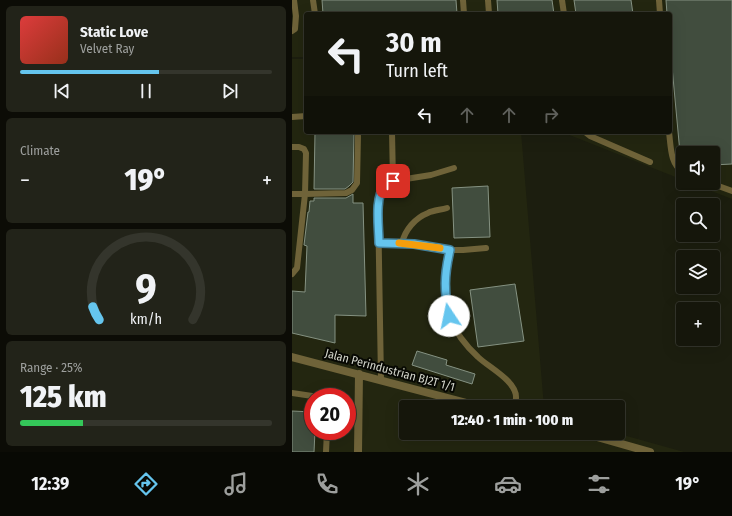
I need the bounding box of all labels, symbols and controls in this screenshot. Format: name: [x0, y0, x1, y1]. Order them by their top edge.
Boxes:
text: Static Love: [80, 23, 148, 41]
text: 30 m: [386, 26, 442, 59]
icon: left: [320, 28, 372, 80]
text: Velvet Ray: [80, 41, 134, 56]
text: Turn left: [386, 60, 448, 82]
icon: previous: [51, 80, 73, 102]
icon: pause: [135, 80, 157, 102]
icon: next: [219, 80, 241, 102]
icon: left: [414, 104, 436, 126]
icon: ahead: [456, 104, 478, 126]
icon: ahead: [498, 104, 520, 126]
icon: right: [540, 104, 562, 126]
text: Climate: [20, 143, 60, 158]
map controls: [676, 146, 720, 346]
button: sound: [676, 146, 720, 190]
text: 19°: [125, 162, 167, 198]
pin: [376, 164, 410, 198]
text: −: [20, 167, 30, 194]
text: +: [262, 167, 272, 194]
icon: arrive: [382, 170, 404, 192]
button: search: [676, 198, 720, 242]
button: layers: [676, 250, 720, 294]
text: 9: [135, 264, 157, 314]
position arrow: [428, 295, 470, 337]
button: +: [676, 302, 720, 346]
text: km/h: [130, 310, 162, 327]
street label: Jalan Perindustrian BJ2T 1/1: [324, 346, 456, 394]
text: Range · 25%: [20, 360, 83, 375]
text: 125 km: [20, 379, 107, 415]
speed limit sign: 20: [304, 388, 356, 440]
text: 12:40 · 1 min · 100 m: [451, 411, 573, 429]
icon: directions: [132, 470, 160, 498]
icon: music: [222, 470, 250, 498]
icon: phone: [313, 470, 341, 498]
icon: climate: [404, 470, 432, 498]
icon: car: [494, 470, 522, 498]
icon: filters: [585, 470, 613, 498]
text: 12:39: [31, 473, 69, 495]
text: 19°: [675, 473, 701, 495]

